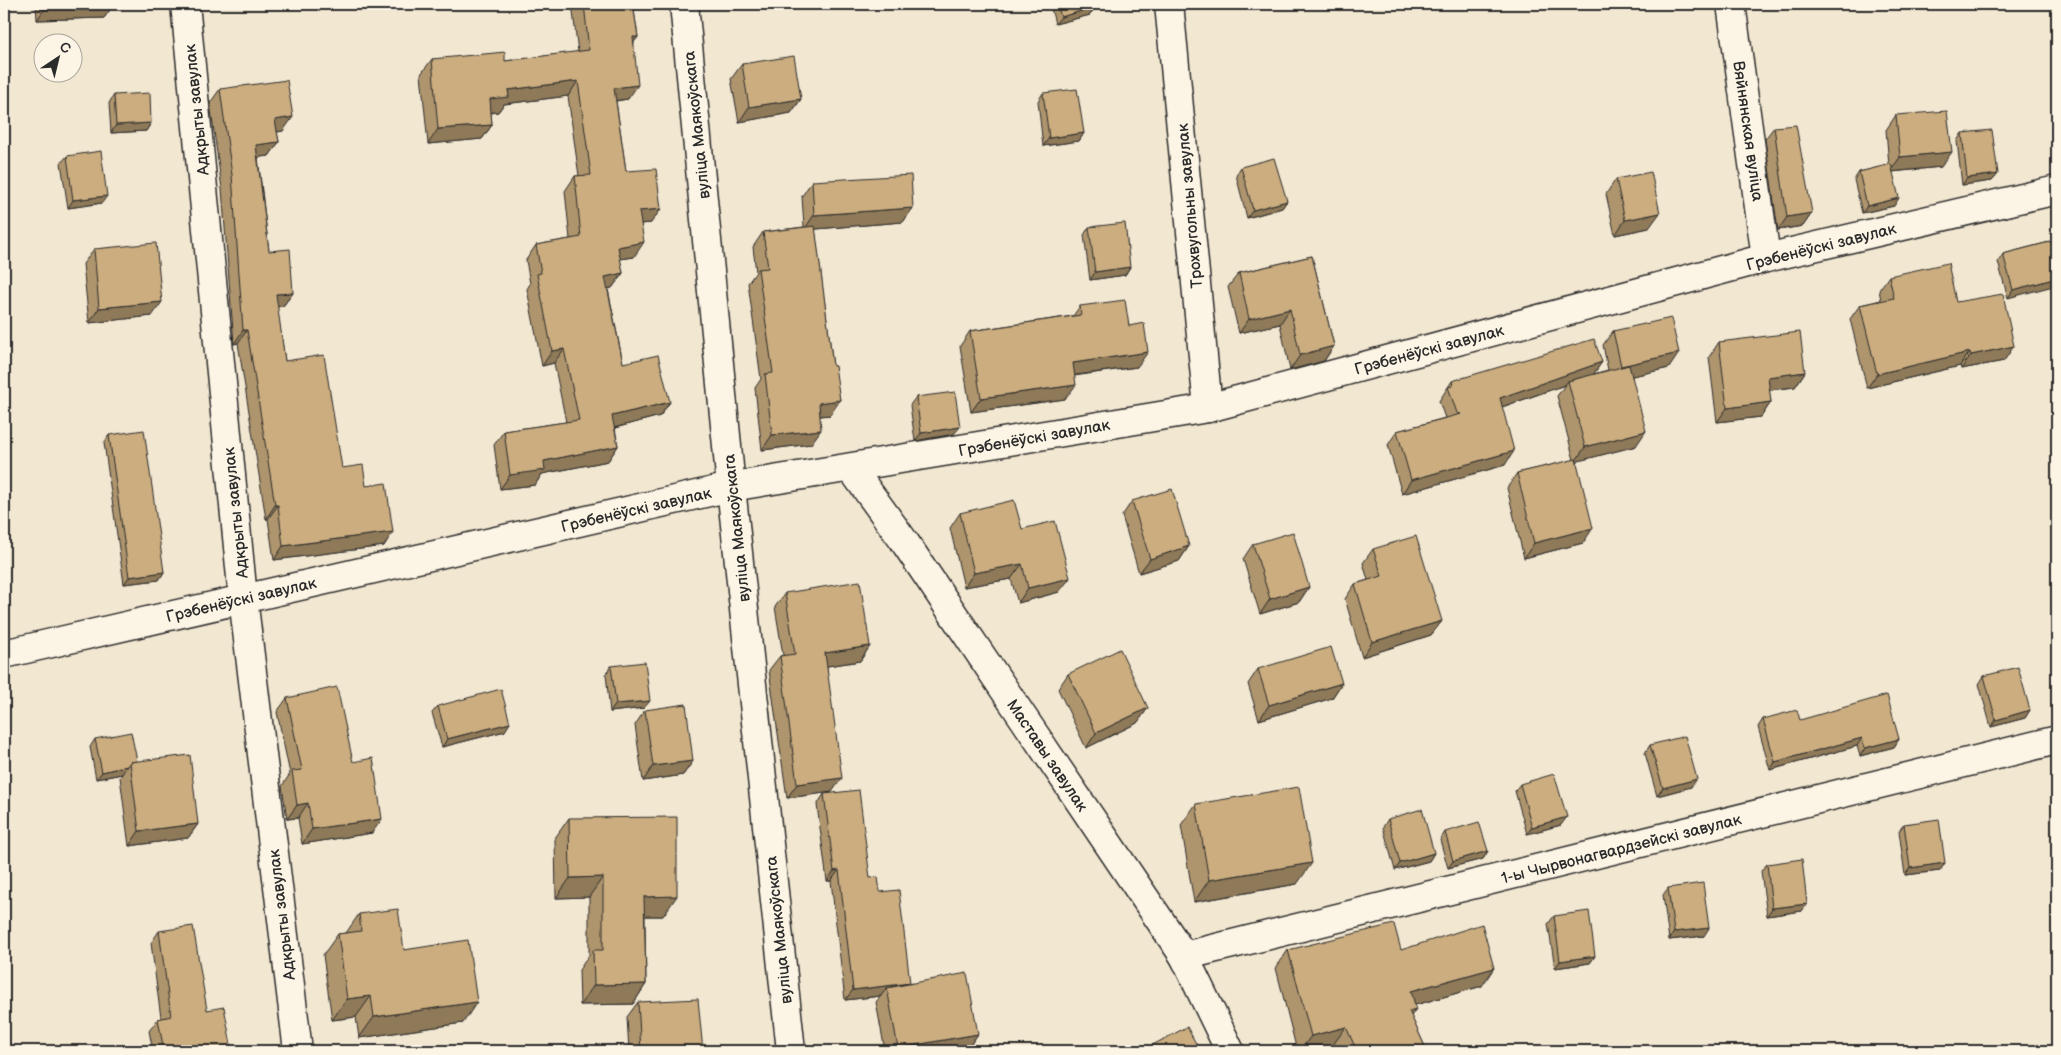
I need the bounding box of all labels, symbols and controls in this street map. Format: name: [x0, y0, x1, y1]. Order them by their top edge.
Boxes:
north arrow: [32, 32, 82, 82]
text: С: [56, 38, 74, 58]
street label: Адкрыты завулак: [181, 43, 214, 177]
street label: вуліца Маякоўскага: [680, 49, 715, 200]
street label: Вяйнянская вуліца: [1728, 60, 1767, 203]
street label: Трохвугольны завулак: [1174, 122, 1207, 289]
street label: Грэбенёўскі завулак: [1745, 220, 1899, 275]
street label: Грэбенёўскі завулак: [1353, 321, 1507, 380]
street label: Грэбенёўскі завулак: [957, 416, 1112, 461]
street label: Адкрыты завулак: [220, 446, 253, 580]
street label: вуліца Маякоўскага: [720, 452, 755, 603]
street label: Грэбенёўскі завулак: [559, 484, 714, 537]
street label: Грэбенёўскі завулак: [164, 574, 319, 627]
street label: Маставы завулак: [1002, 696, 1092, 816]
street label: 1-ы Чырвонагвардзейскі завулак: [1499, 810, 1744, 889]
street label: Адкрыты завулак: [265, 848, 300, 982]
street label: вуліца Маякоўскага: [762, 854, 797, 1005]

